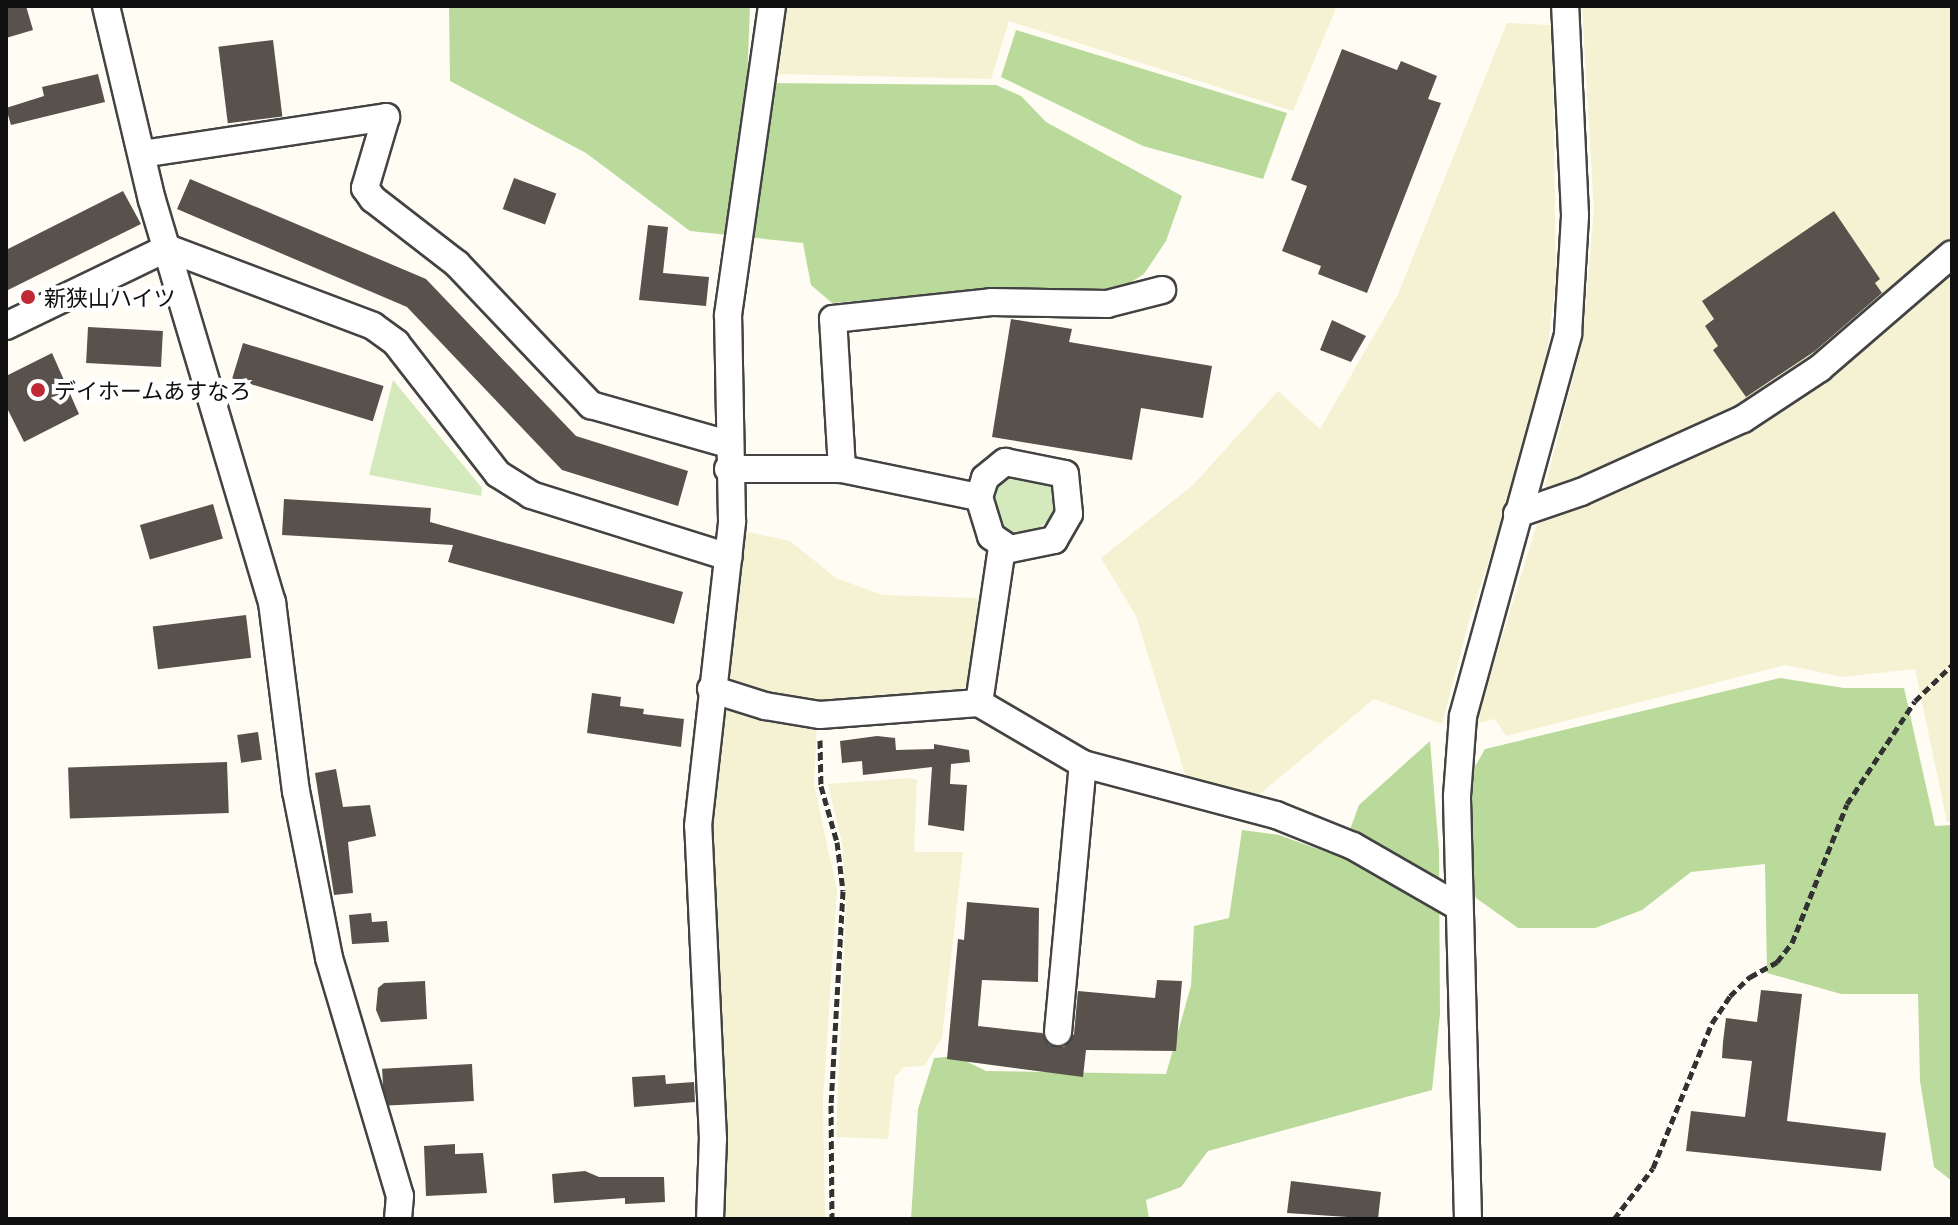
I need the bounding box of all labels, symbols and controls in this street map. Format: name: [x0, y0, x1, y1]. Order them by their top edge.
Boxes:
place label: 新狭山ハイツ: [44, 284, 176, 310]
marker: 新狭山ハイツ: [19, 288, 37, 306]
place label: デイホームあすなろ: [54, 377, 252, 403]
marker: デイホームあすなろ: [29, 381, 47, 399]

